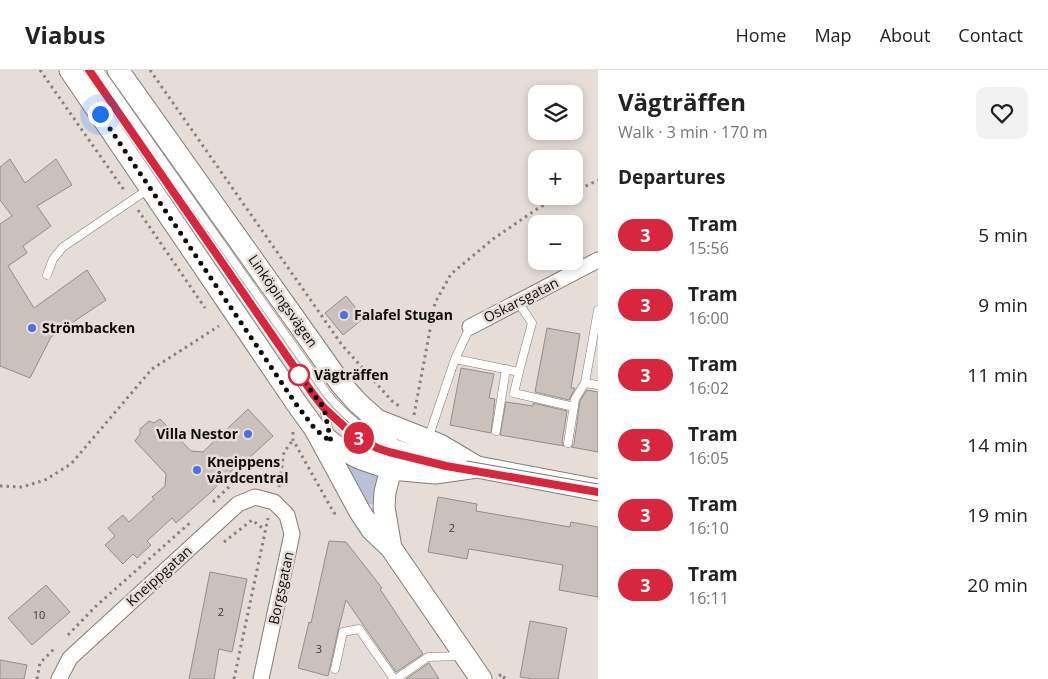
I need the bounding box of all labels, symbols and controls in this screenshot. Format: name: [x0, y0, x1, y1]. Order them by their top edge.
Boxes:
text: Viabus: [25, 18, 105, 51]
text: Home: [736, 23, 786, 47]
text: Map: [814, 23, 852, 47]
text: About: [880, 23, 930, 47]
text: Contact: [958, 23, 1023, 47]
map controls: [528, 85, 583, 270]
button: layers: [528, 85, 583, 140]
text: Vägträffen: [618, 85, 746, 118]
button: heart: [976, 87, 1028, 139]
your location: [88, 102, 113, 127]
text: Walk · 3 min · 170 m: [618, 121, 768, 143]
button: +: [528, 150, 583, 205]
text: Departures: [618, 164, 725, 190]
text: Tram: [688, 211, 738, 237]
button: −: [528, 215, 583, 270]
text: 5 min: [978, 222, 1028, 248]
text: 3: [640, 223, 651, 247]
text: 15:56: [688, 237, 729, 259]
street label: Linköpingsvägen: [244, 251, 322, 351]
street label: Oskarsgatan: [480, 273, 562, 327]
text: Tram: [688, 281, 738, 307]
text: 9 min: [978, 292, 1028, 318]
text: 3: [640, 293, 651, 317]
place label: Falafel Stugan: [354, 305, 453, 324]
text: 16:00: [688, 307, 729, 329]
marker: Falafel Stugan: [338, 309, 350, 321]
place label: Strömbacken: [42, 318, 135, 337]
marker: Strömbacken: [26, 322, 38, 334]
text: Tram: [688, 351, 738, 377]
text: 11 min: [967, 362, 1028, 388]
text: 3: [640, 363, 651, 387]
marker: Vägträffen: [288, 364, 310, 386]
place label: Vägträffen: [314, 365, 389, 384]
text: 16:02: [688, 377, 729, 399]
text: Tram: [688, 421, 738, 447]
line badge: 3: [343, 422, 375, 454]
place label: Villa Nestor: [156, 424, 239, 443]
text: 3: [354, 426, 364, 450]
marker: Villa Nestor: [242, 428, 254, 440]
text: 14 min: [967, 432, 1028, 458]
text: 3: [640, 433, 651, 457]
text: 16:05: [688, 447, 729, 469]
place label: Kneippens vårdcentral: [207, 452, 288, 487]
marker: Kneippens vårdcentral: [191, 464, 203, 476]
text: Tram: [688, 491, 738, 517]
text: 19 min: [967, 502, 1028, 528]
text: 3: [640, 503, 651, 527]
text: 16:10: [688, 517, 729, 539]
house number: 2: [449, 520, 455, 535]
street label: Kneippgatan: [122, 541, 196, 610]
street label: Borgsgatan: [264, 550, 298, 626]
text: Tram: [688, 561, 738, 587]
text: 20 min: [967, 572, 1028, 598]
text: 3: [640, 573, 651, 597]
text: 16:11: [688, 587, 729, 609]
house number: 2: [218, 604, 224, 619]
house number: 10: [33, 607, 45, 622]
house number: 3: [316, 641, 322, 656]

